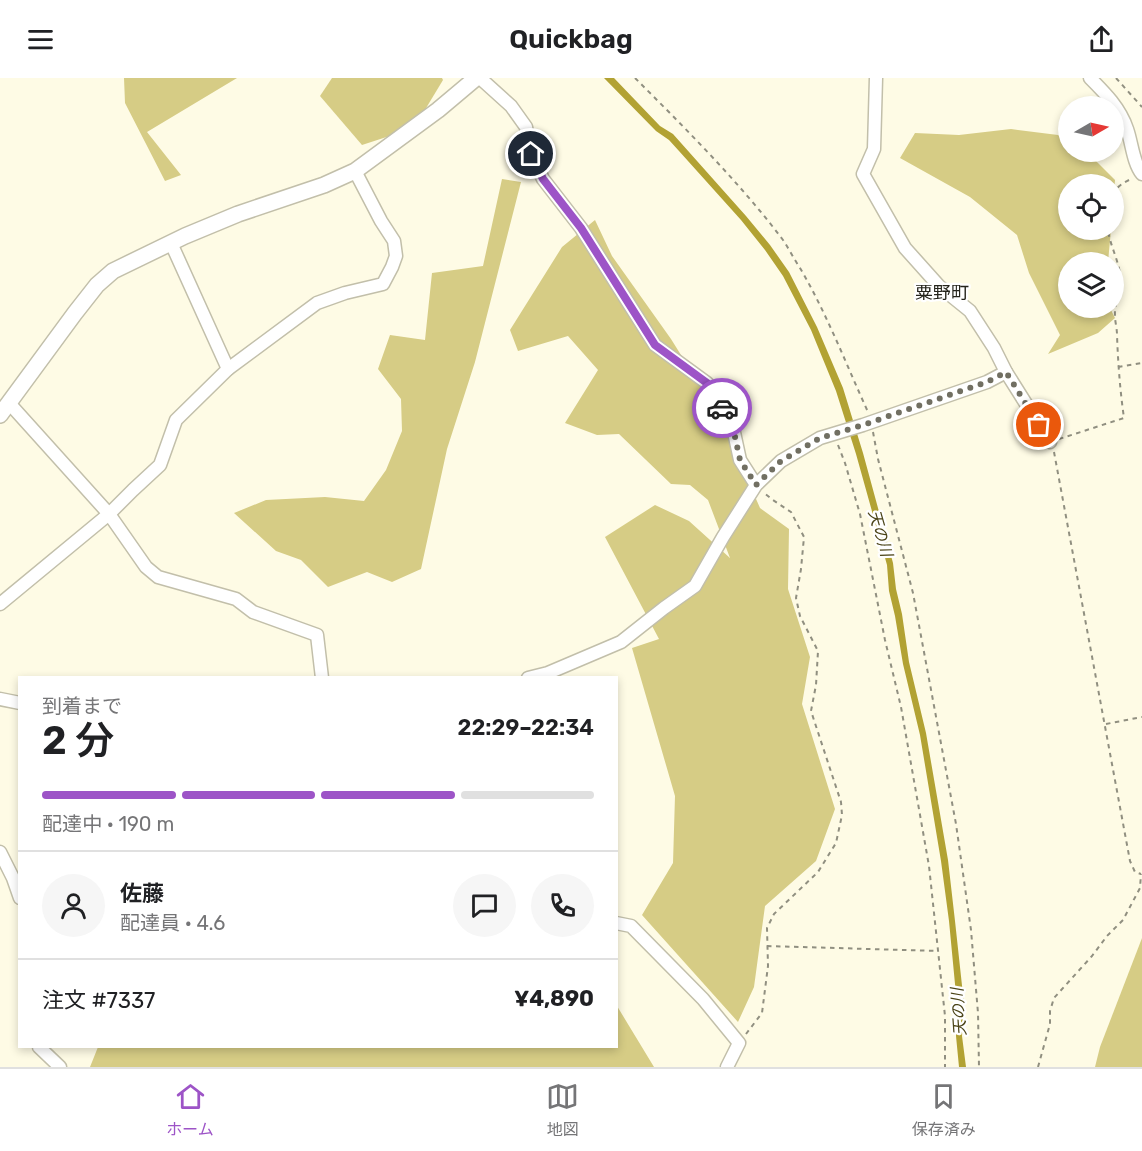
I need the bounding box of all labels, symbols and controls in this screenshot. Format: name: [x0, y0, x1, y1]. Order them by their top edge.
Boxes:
icon: menu: [24, 23, 57, 56]
text: Quickbag: [509, 23, 633, 55]
icon: share: [1085, 23, 1118, 56]
north arrow: [1058, 96, 1124, 162]
map controls: [1058, 96, 1124, 318]
pin: [505, 128, 556, 179]
icon: home: [514, 137, 547, 170]
button: locate: [1058, 174, 1124, 240]
button: layers: [1058, 252, 1124, 318]
district label: 粟野町: [915, 282, 969, 304]
courier: [692, 378, 752, 438]
icon: car: [706, 392, 739, 425]
pin: [1013, 399, 1064, 450]
icon: bag: [1022, 408, 1055, 441]
water label: 天の川: [865, 507, 897, 561]
text: 到着まで: [42, 694, 122, 718]
text: 22:29–22:34: [457, 714, 594, 741]
text: 2 分: [42, 718, 114, 764]
text: 配達中 · 190 m: [42, 812, 174, 836]
button: person: [42, 874, 105, 937]
button: chat: [453, 874, 516, 937]
button: phone: [531, 874, 594, 937]
text: 佐藤: [120, 880, 164, 907]
text: 配達員 · 4.6: [120, 911, 225, 935]
text: ¥4,890: [514, 985, 594, 1012]
water label: 天の川: [947, 985, 970, 1037]
text: 注文 #7337: [42, 987, 155, 1014]
tab: ホーム: [166, 1080, 214, 1140]
tab: 地図: [546, 1080, 579, 1140]
tab: 保存済み: [912, 1080, 976, 1140]

